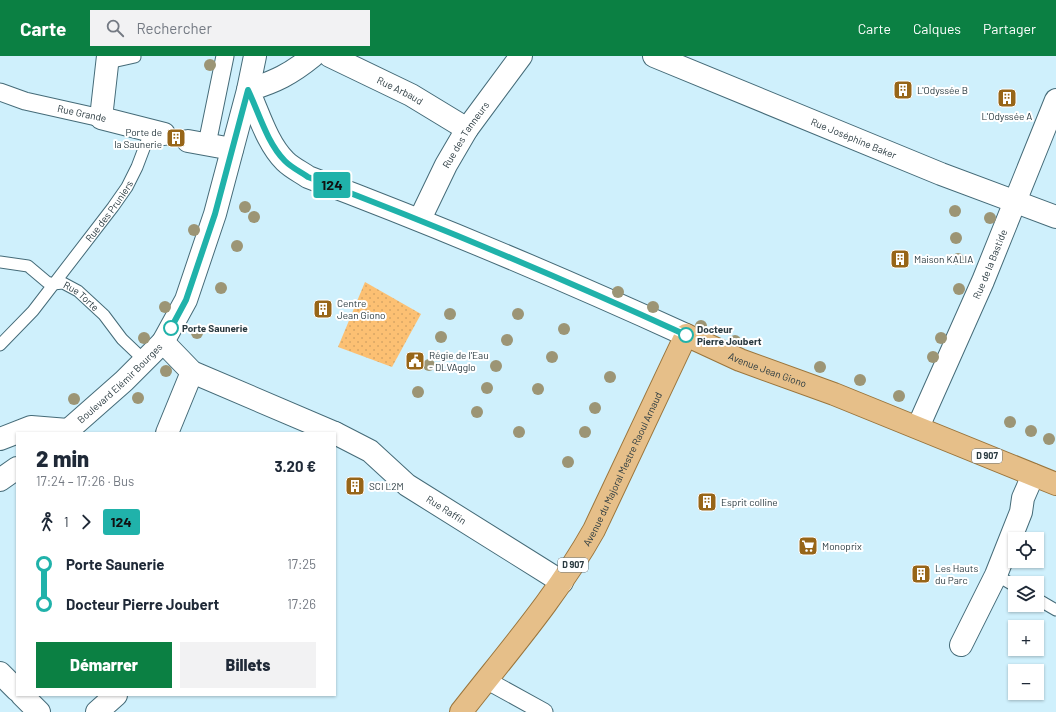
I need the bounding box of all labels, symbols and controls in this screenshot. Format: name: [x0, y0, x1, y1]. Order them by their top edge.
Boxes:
search box: [90, 10, 370, 46]
text: Carte: [20, 17, 66, 40]
icon: search: [104, 17, 126, 39]
text: Rechercher: [136, 19, 212, 37]
text: Carte: [858, 20, 891, 37]
text: Calques: [913, 20, 961, 37]
text: Partager: [983, 20, 1036, 37]
street label: Rue Arbaud: [375, 74, 425, 107]
building icon: L'Odyssée B: [892, 79, 914, 101]
place label: L'Odyssée B: [917, 84, 968, 96]
building icon: L'Odyssée A: [996, 87, 1018, 109]
street label: Rue des Tanneurs: [440, 99, 491, 170]
street label: Rue Grande: [56, 102, 108, 124]
place label: L'Odyssée A: [982, 110, 1032, 122]
street label: Rue Joséphine Baker: [809, 115, 899, 161]
place label: Porte de la Saunerie: [114, 126, 162, 150]
building icon: Porte de la Saunerie: [165, 127, 187, 149]
line badge: 124: [309, 172, 355, 198]
text: 124: [321, 176, 343, 193]
street label: Rue des Pruniers: [83, 178, 135, 244]
street label: Rue de la Bastide: [970, 227, 1009, 301]
building icon: Maison KALIA: [889, 248, 911, 270]
place label: Maison KALIA: [914, 253, 973, 265]
street label: Rue Torte: [62, 278, 102, 313]
place label: Centre Jean Giono: [337, 297, 385, 321]
building icon: Centre Jean Giono: [312, 298, 334, 320]
marker: Porte Saunerie: [163, 320, 179, 336]
place label: Porte Saunerie: [182, 322, 248, 334]
place label: Docteur Pierre Joubert: [697, 323, 762, 347]
marker: Docteur Pierre Joubert: [678, 327, 694, 343]
street label: Boulevard Elémir Bourges: [75, 340, 165, 426]
place label: Régie de l'Eau - DLVAgglo: [429, 349, 489, 373]
public building icon: Régie de l'Eau - DLVAgglo: [404, 350, 426, 372]
street label: Avenue Jean Giono: [727, 350, 808, 390]
street label: Avenue du Majoral Mestre Raoul Arnaud: [580, 390, 664, 548]
text: 2 min: [36, 445, 89, 471]
road number: D 907: [972, 449, 1002, 463]
text: 3.20 €: [274, 457, 316, 475]
text: 17:24 – 17:26 · Bus: [36, 473, 134, 489]
building icon: SCI L2M: [344, 475, 366, 497]
place label: SCI L2M: [369, 480, 404, 492]
building icon: Esprit colline: [696, 491, 718, 513]
street label: Rue Raffin: [424, 493, 469, 527]
place label: Esprit colline: [721, 496, 778, 508]
icon: walk: [36, 511, 58, 533]
icon: forward: [75, 511, 97, 533]
text: 124: [111, 513, 132, 530]
text: 1: [64, 514, 69, 530]
map controls: [1008, 532, 1044, 700]
button: locate: [1008, 532, 1044, 568]
supermarket icon: Monoprix: [797, 535, 819, 557]
place label: Monoprix: [822, 540, 862, 552]
text: Porte Saunerie: [66, 555, 165, 573]
text: 17:25: [287, 556, 316, 572]
road number: D 907: [558, 558, 588, 572]
place label: Les Hauts du Parc: [935, 562, 978, 586]
building icon: Les Hauts du Parc: [910, 563, 932, 585]
button: layers: [1008, 576, 1044, 612]
text: Docteur Pierre Joubert: [66, 595, 219, 613]
text: 17:26: [287, 596, 316, 612]
button: +: [1008, 620, 1044, 656]
button: Démarrer: [36, 642, 172, 688]
button: Billets: [180, 642, 316, 688]
button: −: [1008, 664, 1044, 700]

